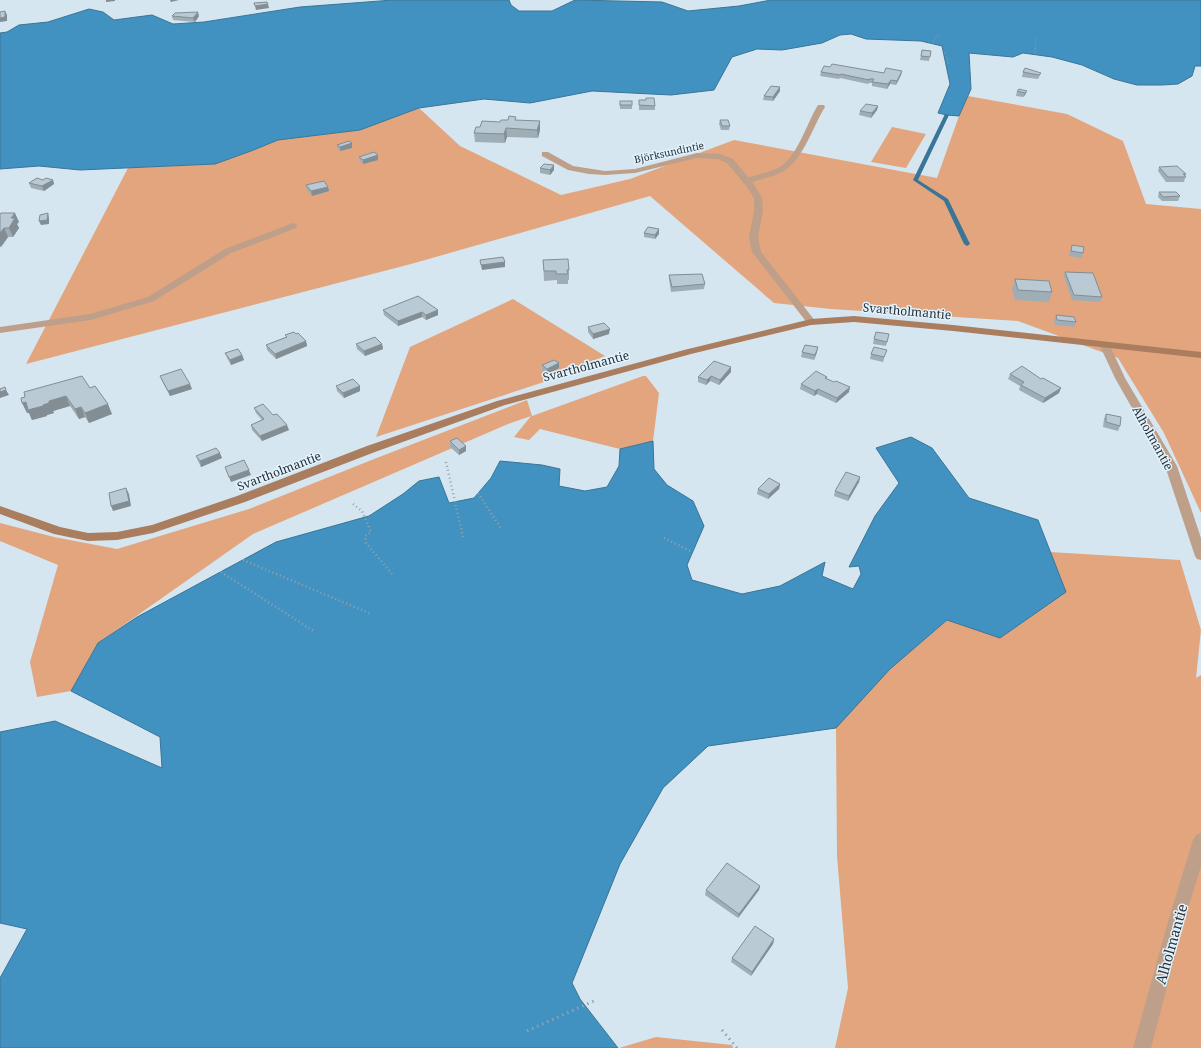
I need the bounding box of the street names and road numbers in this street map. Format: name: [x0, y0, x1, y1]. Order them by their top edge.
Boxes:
street label: Björksundintie: [633, 138, 705, 166]
street label: Svartholmantie: [862, 299, 952, 323]
street label: Svartholmantie: [541, 346, 631, 386]
street label: Alholmantie: [1128, 403, 1178, 473]
street label: Svartholmantie: [235, 447, 323, 495]
street label: Alholmantie: [1150, 902, 1192, 986]

